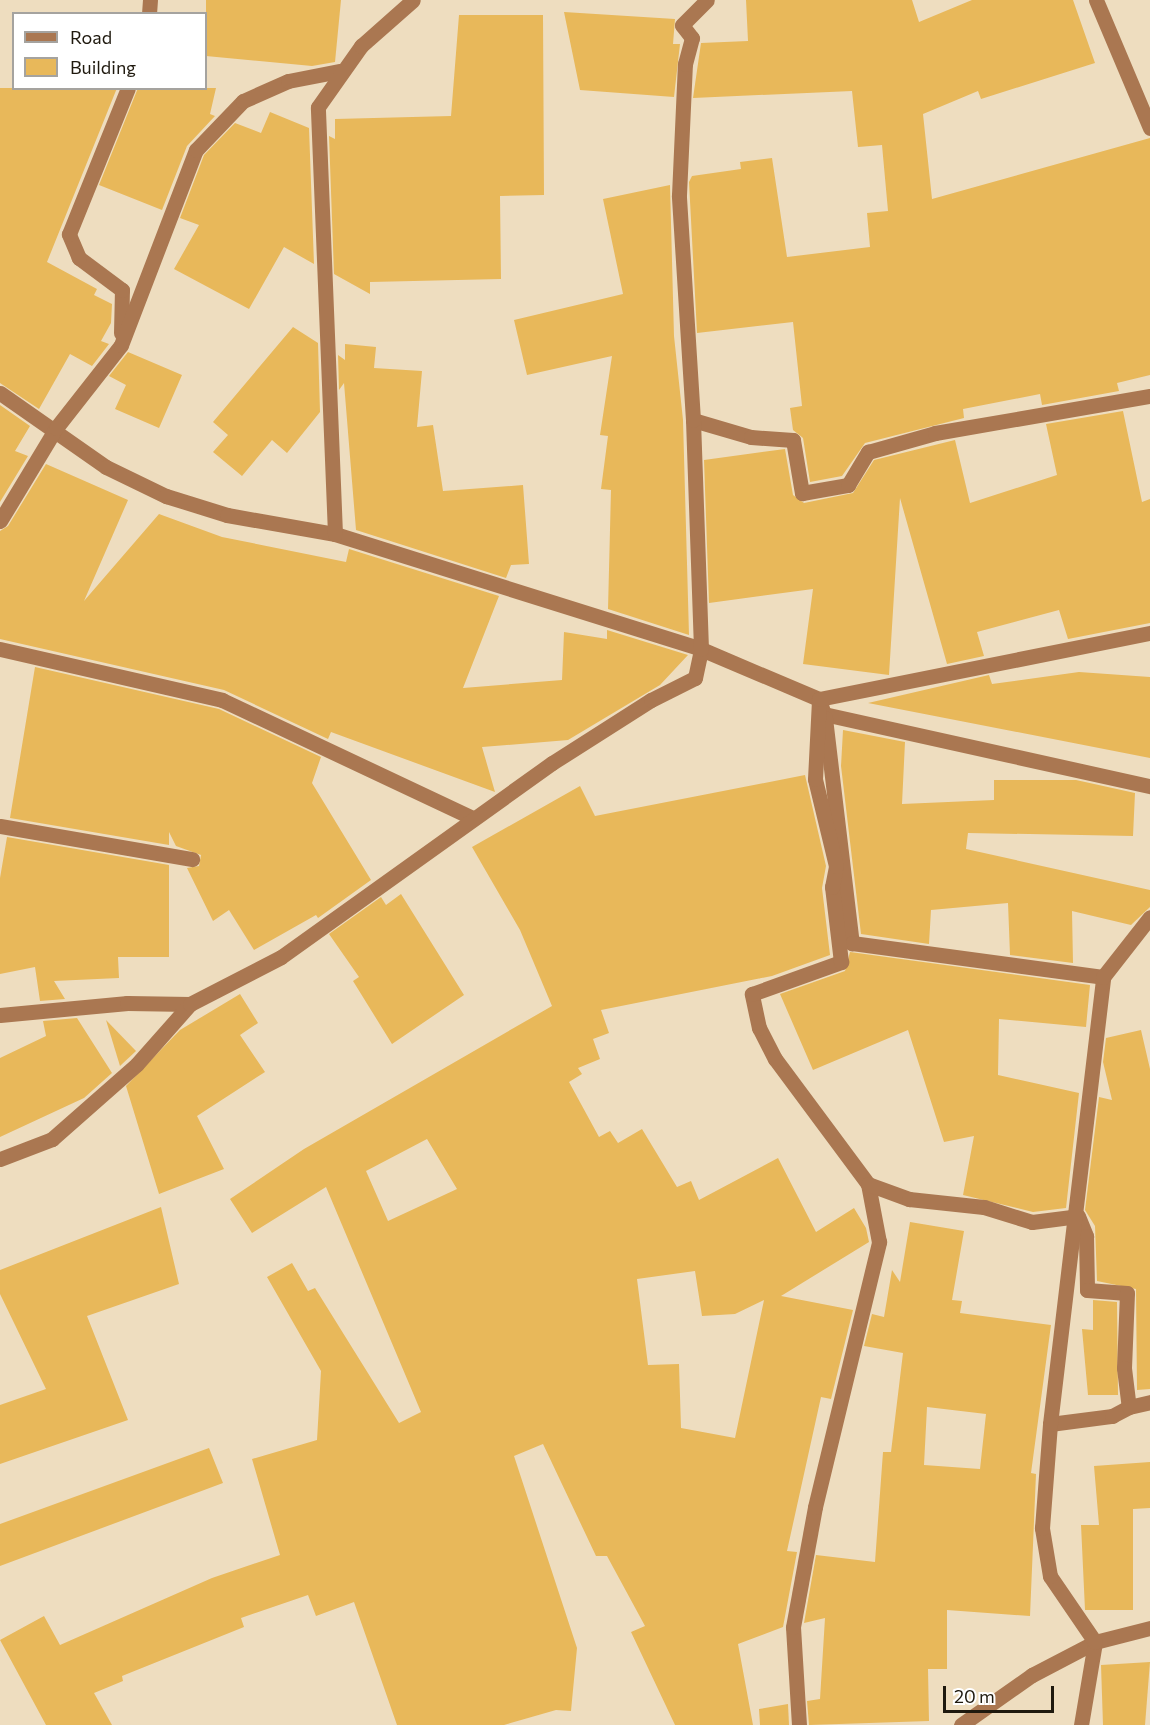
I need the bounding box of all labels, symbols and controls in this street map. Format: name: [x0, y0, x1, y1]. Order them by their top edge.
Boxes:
legend: [12, 12, 207, 90]
text: Road: [70, 26, 112, 48]
text: Building: [70, 56, 136, 78]
scale bar: [946, 1674, 1057, 1712]
text: 20 m: [954, 1685, 995, 1707]

